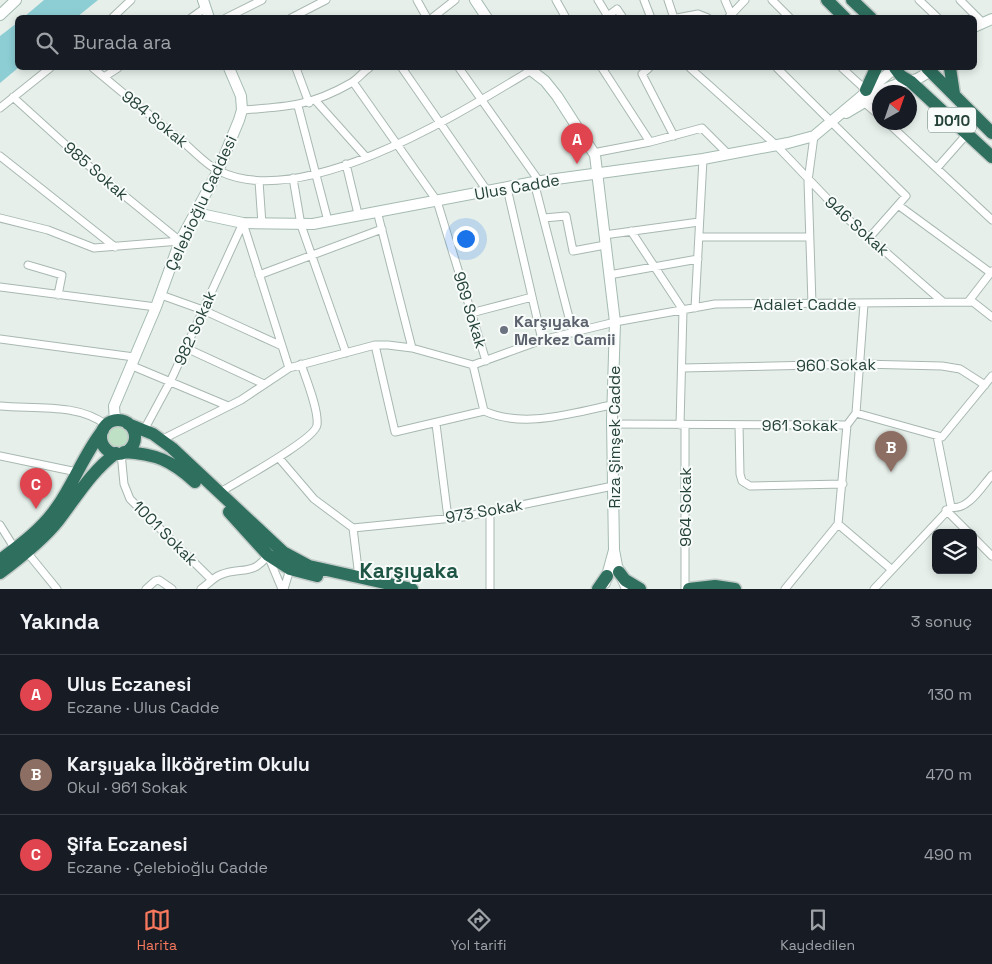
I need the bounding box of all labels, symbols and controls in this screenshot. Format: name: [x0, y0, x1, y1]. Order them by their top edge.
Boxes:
search box: [15, 15, 977, 70]
icon: search: [33, 29, 61, 57]
text: Burada ara: [73, 30, 171, 55]
north arrow: [872, 85, 917, 130]
street label: 984 Sokak: [117, 86, 193, 153]
road number: D010: [928, 108, 976, 132]
pin: A: [561, 123, 593, 164]
street label: Çelebioğlu Caddesi: [160, 132, 242, 274]
street label: 985 Sokak: [59, 137, 133, 205]
street label: Ulus Cadde: [473, 169, 561, 205]
street label: 946 Sokak: [820, 192, 894, 261]
your location: [453, 226, 479, 252]
street label: 969 Sokak: [448, 269, 492, 351]
street label: 982 Sokak: [169, 287, 221, 369]
street label: Adalet Cadde: [753, 294, 857, 315]
place label: Karşıyaka Merkez Camii: [514, 311, 615, 350]
marker: Karşıyaka Merkez Camii: [498, 324, 510, 336]
street label: 960 Sokak: [796, 354, 877, 376]
street label: Rıza Şimşek Cadde: [604, 365, 625, 509]
street label: 961 Sokak: [762, 415, 839, 436]
pin: B: [875, 431, 907, 472]
street label: 964 Sokak: [675, 467, 696, 547]
pin: C: [20, 468, 52, 509]
street label: 973 Sokak: [444, 494, 525, 528]
street label: 1001 Sokak: [128, 496, 202, 570]
map controls: [932, 529, 977, 574]
button: layers: [932, 529, 977, 574]
district label: Karşıyaka: [360, 557, 458, 584]
text: Yakında: [20, 608, 99, 635]
text: 3 sonuç: [911, 611, 972, 632]
text: Ulus Eczanesi: [67, 672, 191, 697]
text: A: [31, 684, 41, 705]
text: 130 m: [928, 684, 972, 705]
text: Eczane · Ulus Cadde: [67, 697, 220, 718]
text: Karşıyaka İlköğretim Okulu: [67, 752, 310, 777]
text: B: [31, 764, 41, 785]
text: 470 m: [925, 764, 972, 785]
text: Okul · 961 Sokak: [67, 777, 188, 798]
text: Şifa Eczanesi: [67, 832, 188, 857]
text: C: [31, 844, 41, 865]
text: 490 m: [924, 844, 972, 865]
text: Eczane · Çelebioğlu Cadde: [67, 857, 268, 878]
tab: Harita: [137, 906, 177, 954]
tab: Yol tarifi: [451, 906, 507, 954]
tab: Kaydedilen: [780, 906, 855, 954]

